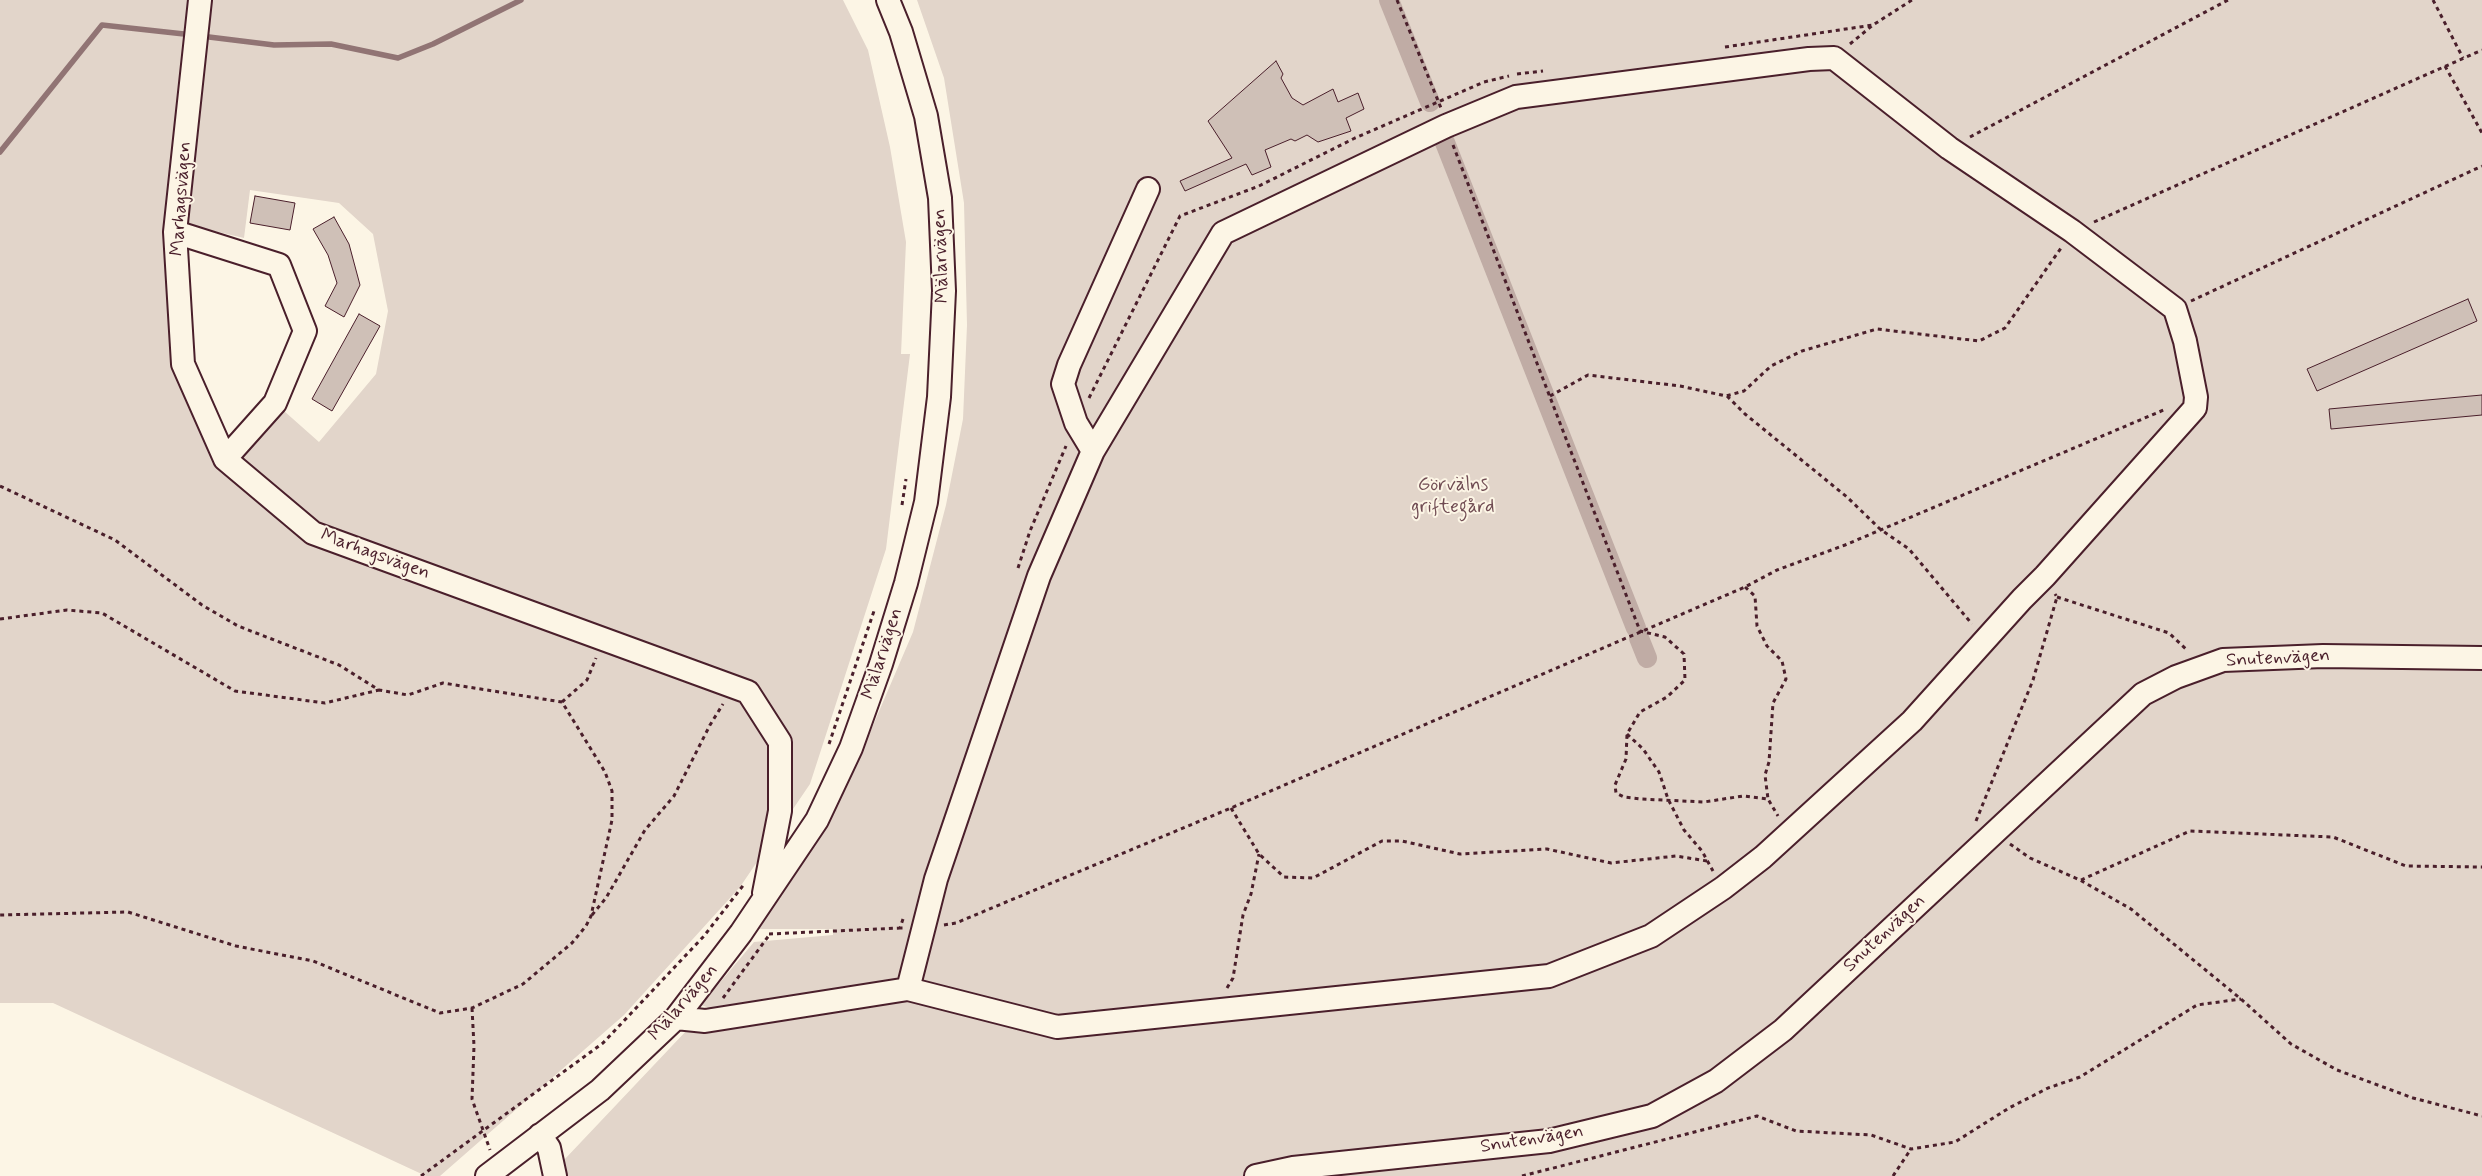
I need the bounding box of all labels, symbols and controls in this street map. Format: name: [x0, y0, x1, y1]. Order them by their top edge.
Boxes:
street label: Marhagsvägen: [167, 141, 197, 257]
street label: Mälarvägen: [929, 208, 955, 304]
park label: Görvälns griftegård: [1411, 475, 1495, 519]
street label: Marhagsvägen: [317, 525, 433, 585]
street label: Mälarvägen: [858, 605, 908, 703]
street label: Snutenvägen: [2225, 645, 2331, 673]
street label: Snutenvägen: [1839, 890, 1931, 978]
street label: Mälarvägen: [644, 960, 724, 1046]
street label: Snutenvägen: [1479, 1121, 1585, 1159]

